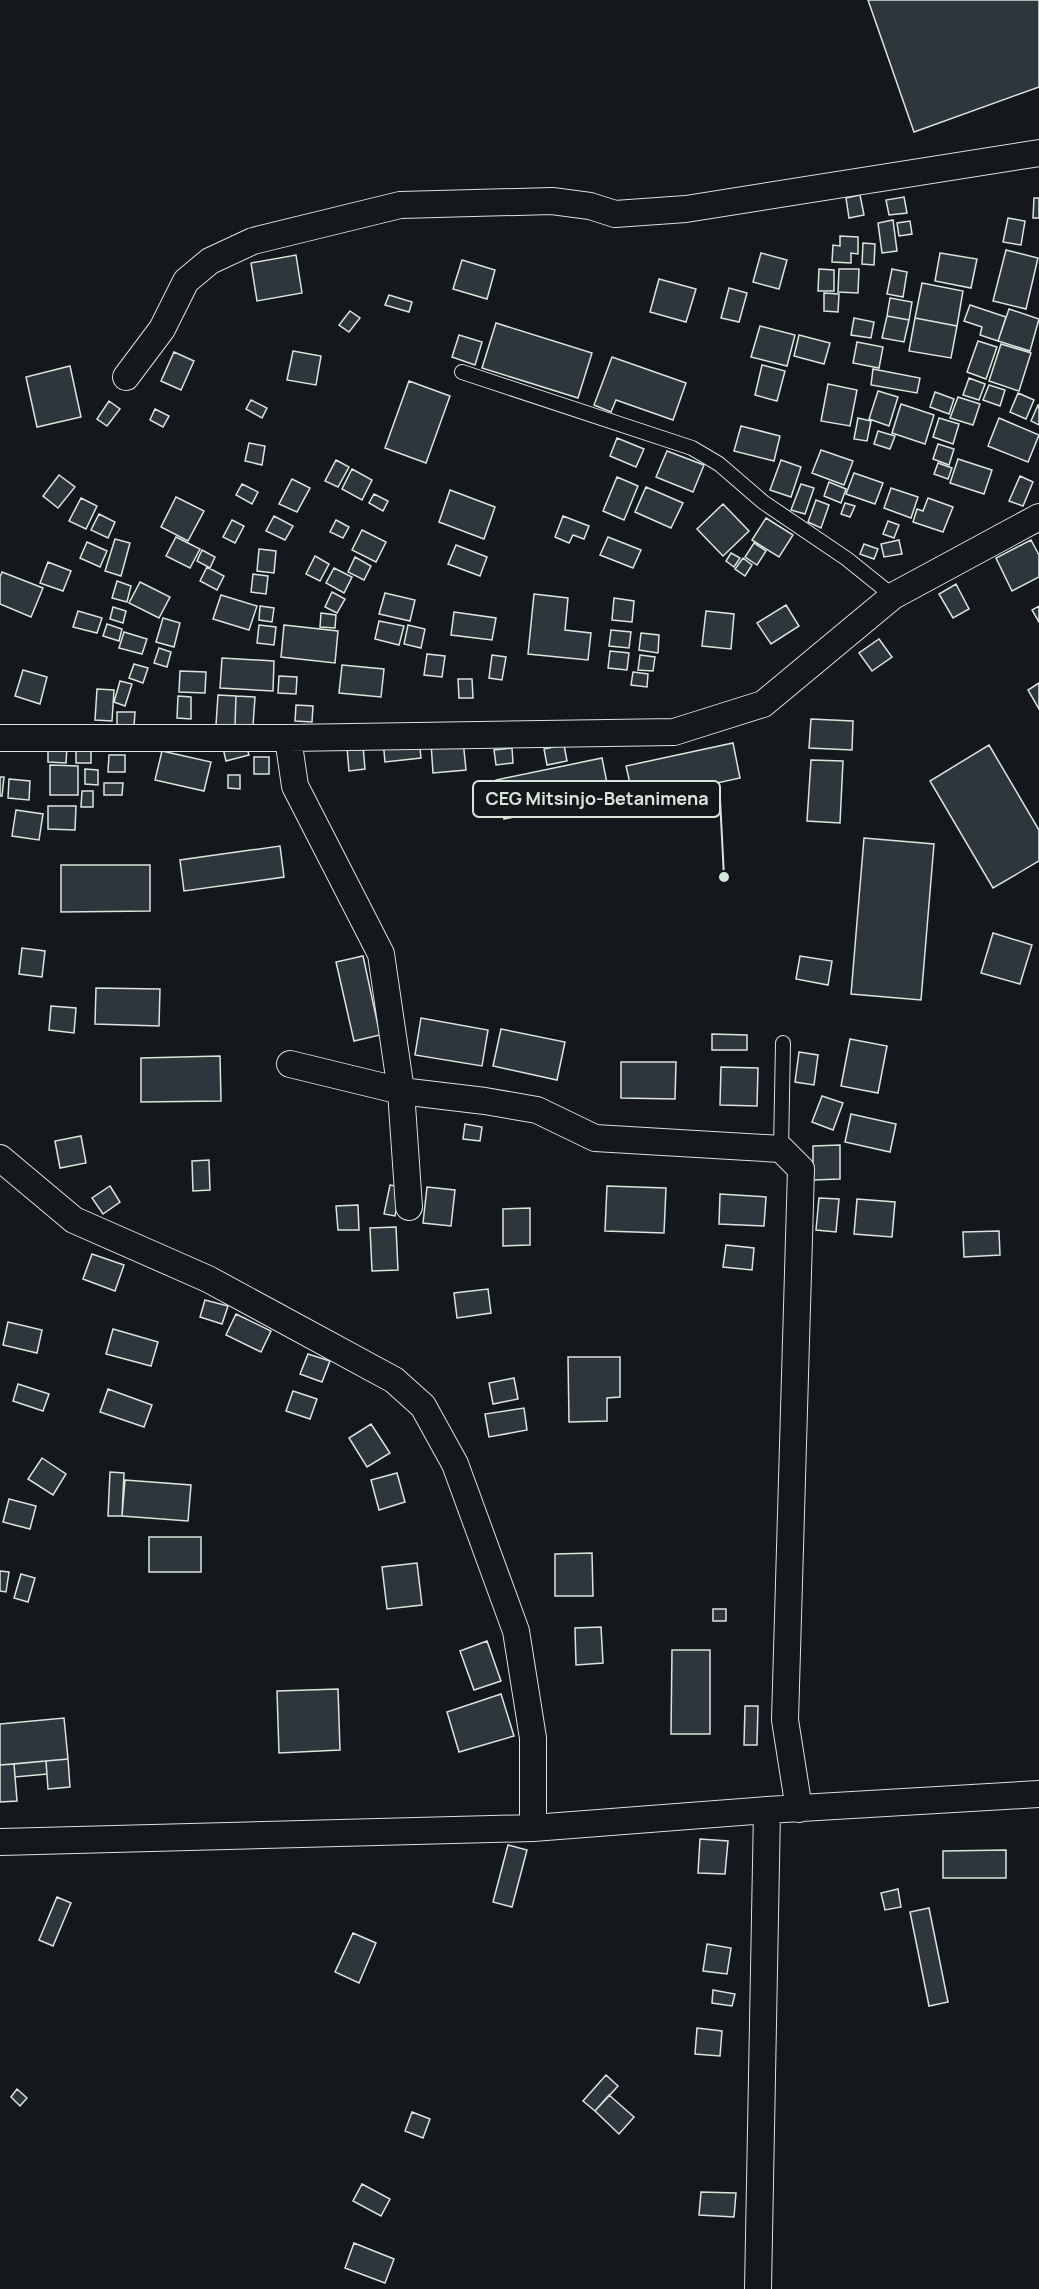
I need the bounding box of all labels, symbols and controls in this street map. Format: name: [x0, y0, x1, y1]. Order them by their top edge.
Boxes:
callout: CEG Mitsinjo-Betanimena: [473, 781, 720, 817]
text: CEG Mitsinjo-Betanimena: [485, 786, 709, 810]

